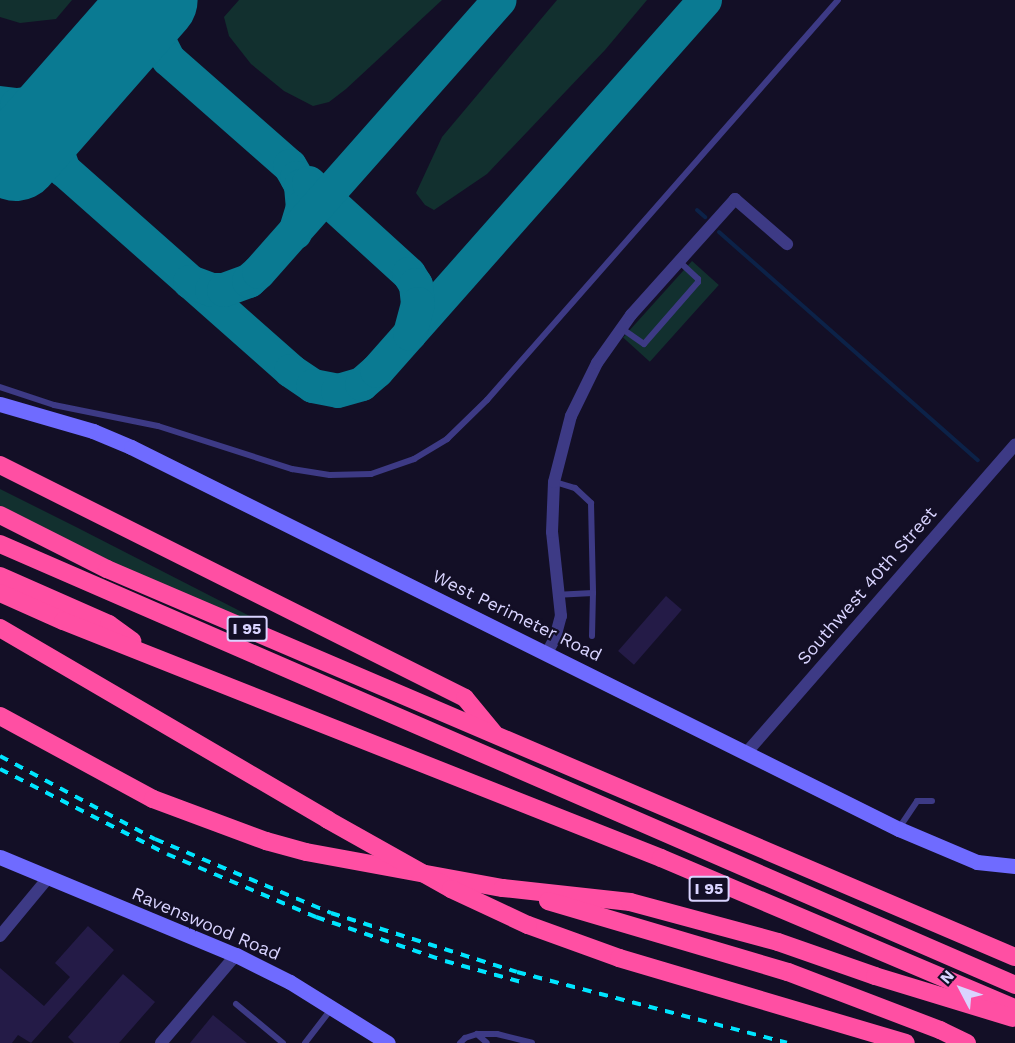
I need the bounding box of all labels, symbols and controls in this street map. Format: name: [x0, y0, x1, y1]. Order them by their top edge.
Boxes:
street label: Southwest 40th Street: [793, 503, 941, 669]
street label: West Perimeter Road: [429, 565, 605, 667]
road number: I 95: [226, 616, 268, 642]
road number: I 95: [688, 876, 730, 902]
street label: Ravenswood Road: [128, 883, 284, 965]
north arrow: [931, 959, 991, 1019]
text: N: [936, 966, 958, 988]

